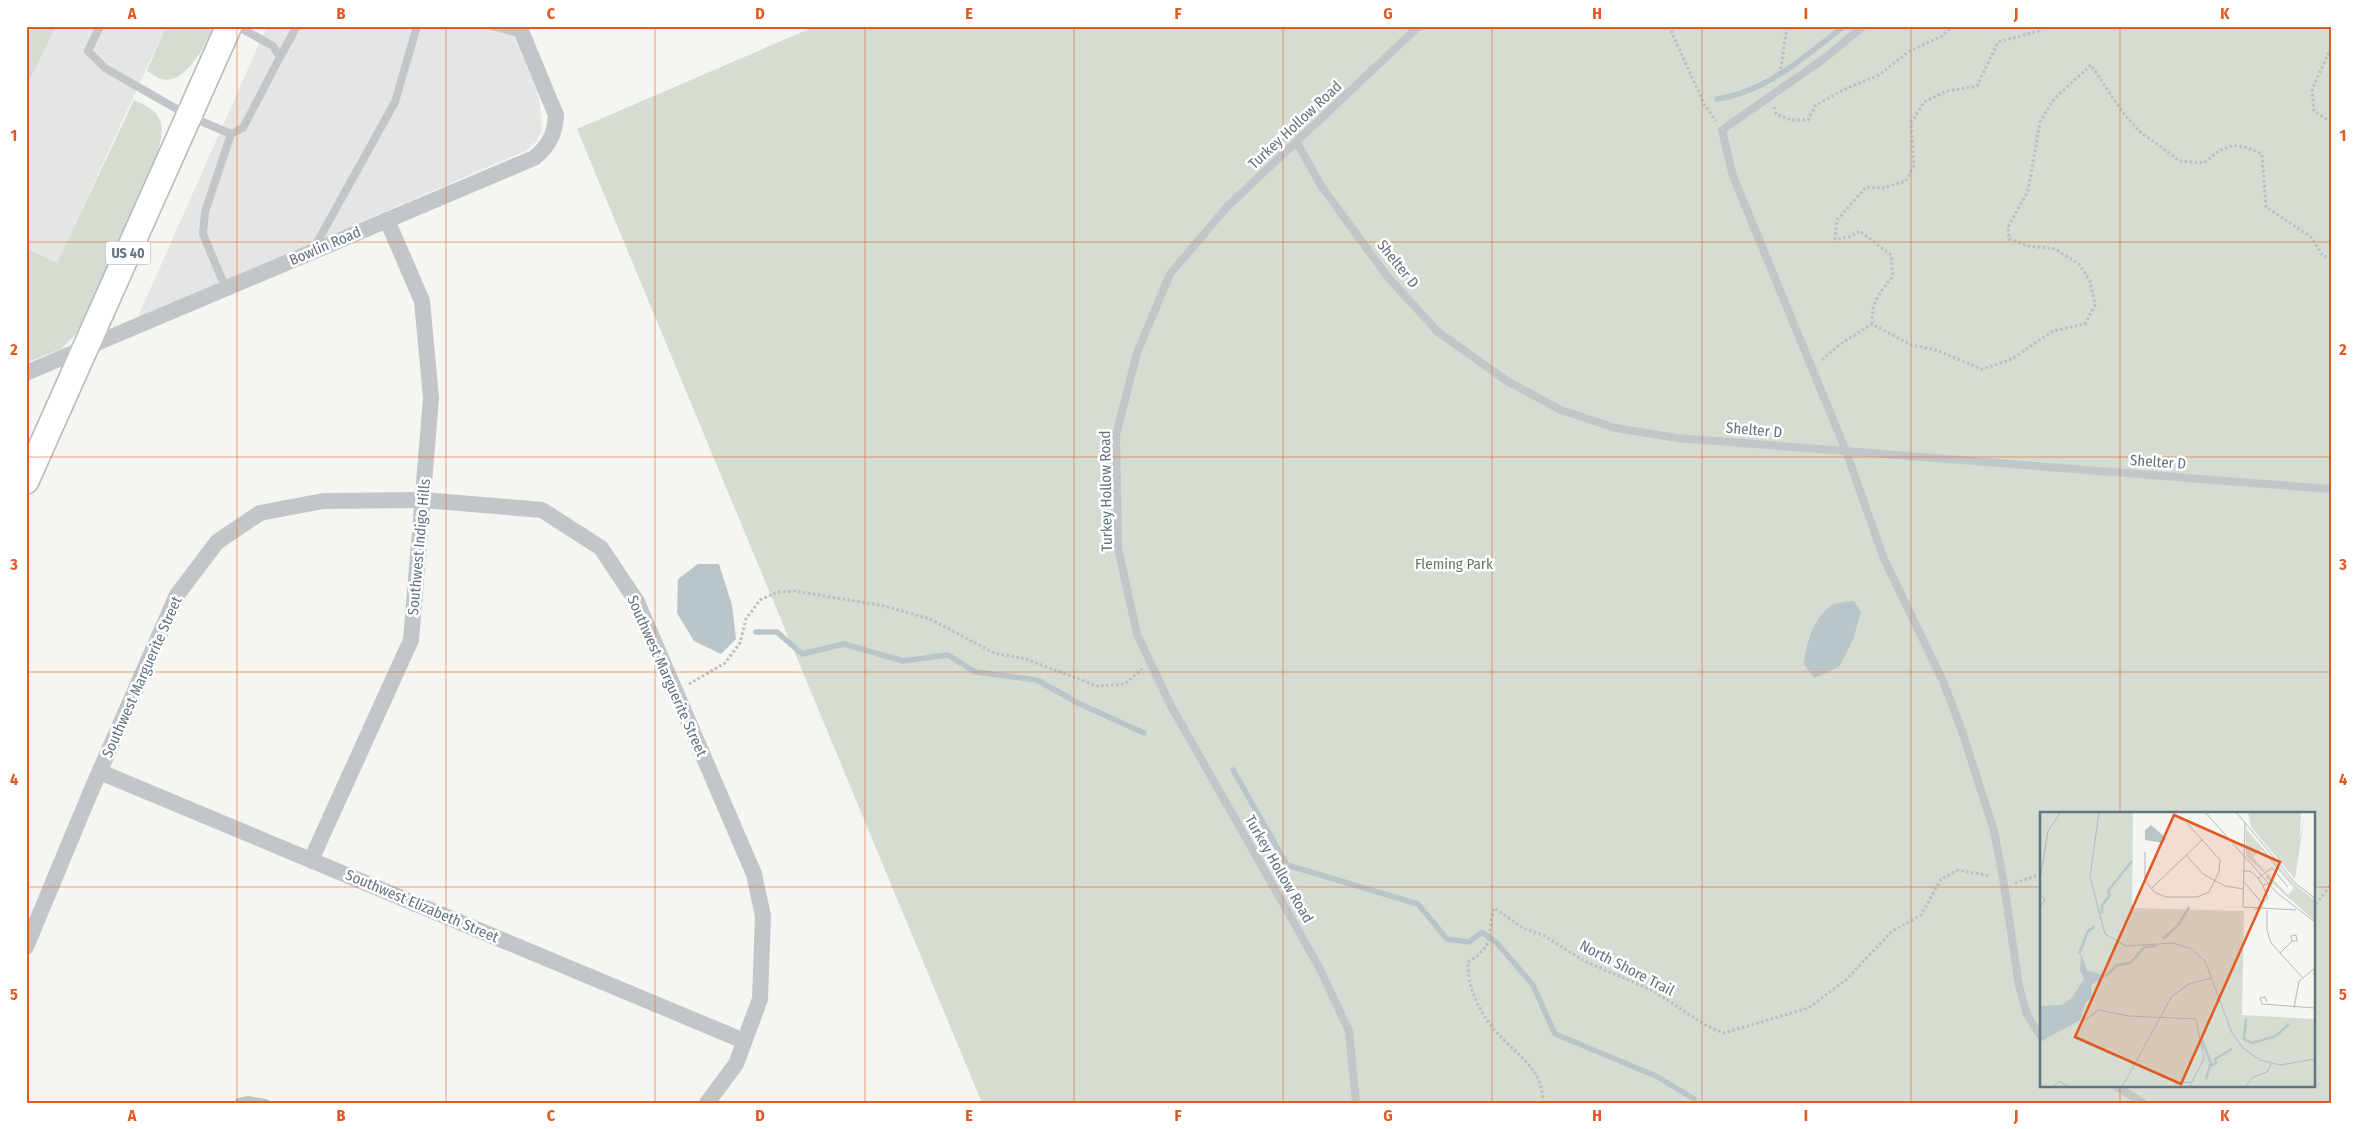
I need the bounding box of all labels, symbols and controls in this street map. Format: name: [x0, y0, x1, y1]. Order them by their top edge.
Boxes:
text: A: [127, 4, 137, 23]
text: B: [337, 4, 346, 23]
text: C: [547, 4, 556, 23]
text: D: [755, 4, 765, 23]
text: E: [965, 4, 973, 23]
text: F: [1174, 4, 1182, 23]
text: G: [1383, 4, 1393, 23]
text: H: [1592, 4, 1602, 23]
text: I: [1804, 4, 1808, 23]
text: J: [2013, 4, 2018, 23]
text: K: [2220, 4, 2230, 23]
street label: Turkey Hollow Road: [1245, 77, 1345, 173]
text: 1: [11, 126, 17, 145]
text: 1: [2340, 126, 2346, 145]
street label: Bowlin Road: [286, 223, 364, 269]
street label: Shelter D: [1373, 236, 1423, 292]
road number: US 40: [106, 242, 150, 264]
text: 2: [9, 340, 18, 359]
text: 2: [2338, 340, 2347, 359]
street label: Shelter D: [1725, 419, 1783, 441]
street label: Turkey Hollow Road: [1096, 430, 1116, 552]
street label: Shelter D: [2129, 451, 2187, 473]
street label: Southwest Indigo Hills: [404, 478, 434, 616]
text: 3: [9, 555, 18, 574]
park label: Fleming Park: [1415, 555, 1493, 573]
text: 3: [2338, 555, 2347, 574]
street label: Southwest Marguerite Street: [98, 593, 186, 760]
street label: Southwest Marguerite Street: [623, 593, 711, 760]
text: 4: [10, 770, 18, 789]
text: 4: [2339, 770, 2347, 789]
street label: Turkey Hollow Road: [1241, 812, 1317, 926]
inset map: [2040, 812, 2314, 1086]
street label: Southwest Elizabeth Street: [343, 866, 501, 946]
street label: North Shore Trail: [1577, 936, 1677, 1000]
text: 5: [10, 985, 18, 1004]
text: 5: [2339, 985, 2347, 1004]
text: A: [127, 1106, 137, 1125]
text: B: [337, 1106, 346, 1125]
text: C: [547, 1106, 556, 1125]
text: D: [755, 1106, 765, 1125]
text: E: [965, 1106, 973, 1125]
text: F: [1174, 1106, 1182, 1125]
text: G: [1383, 1106, 1393, 1125]
text: H: [1592, 1106, 1602, 1125]
text: I: [1804, 1106, 1808, 1125]
text: J: [2013, 1106, 2018, 1125]
text: K: [2220, 1106, 2230, 1125]

